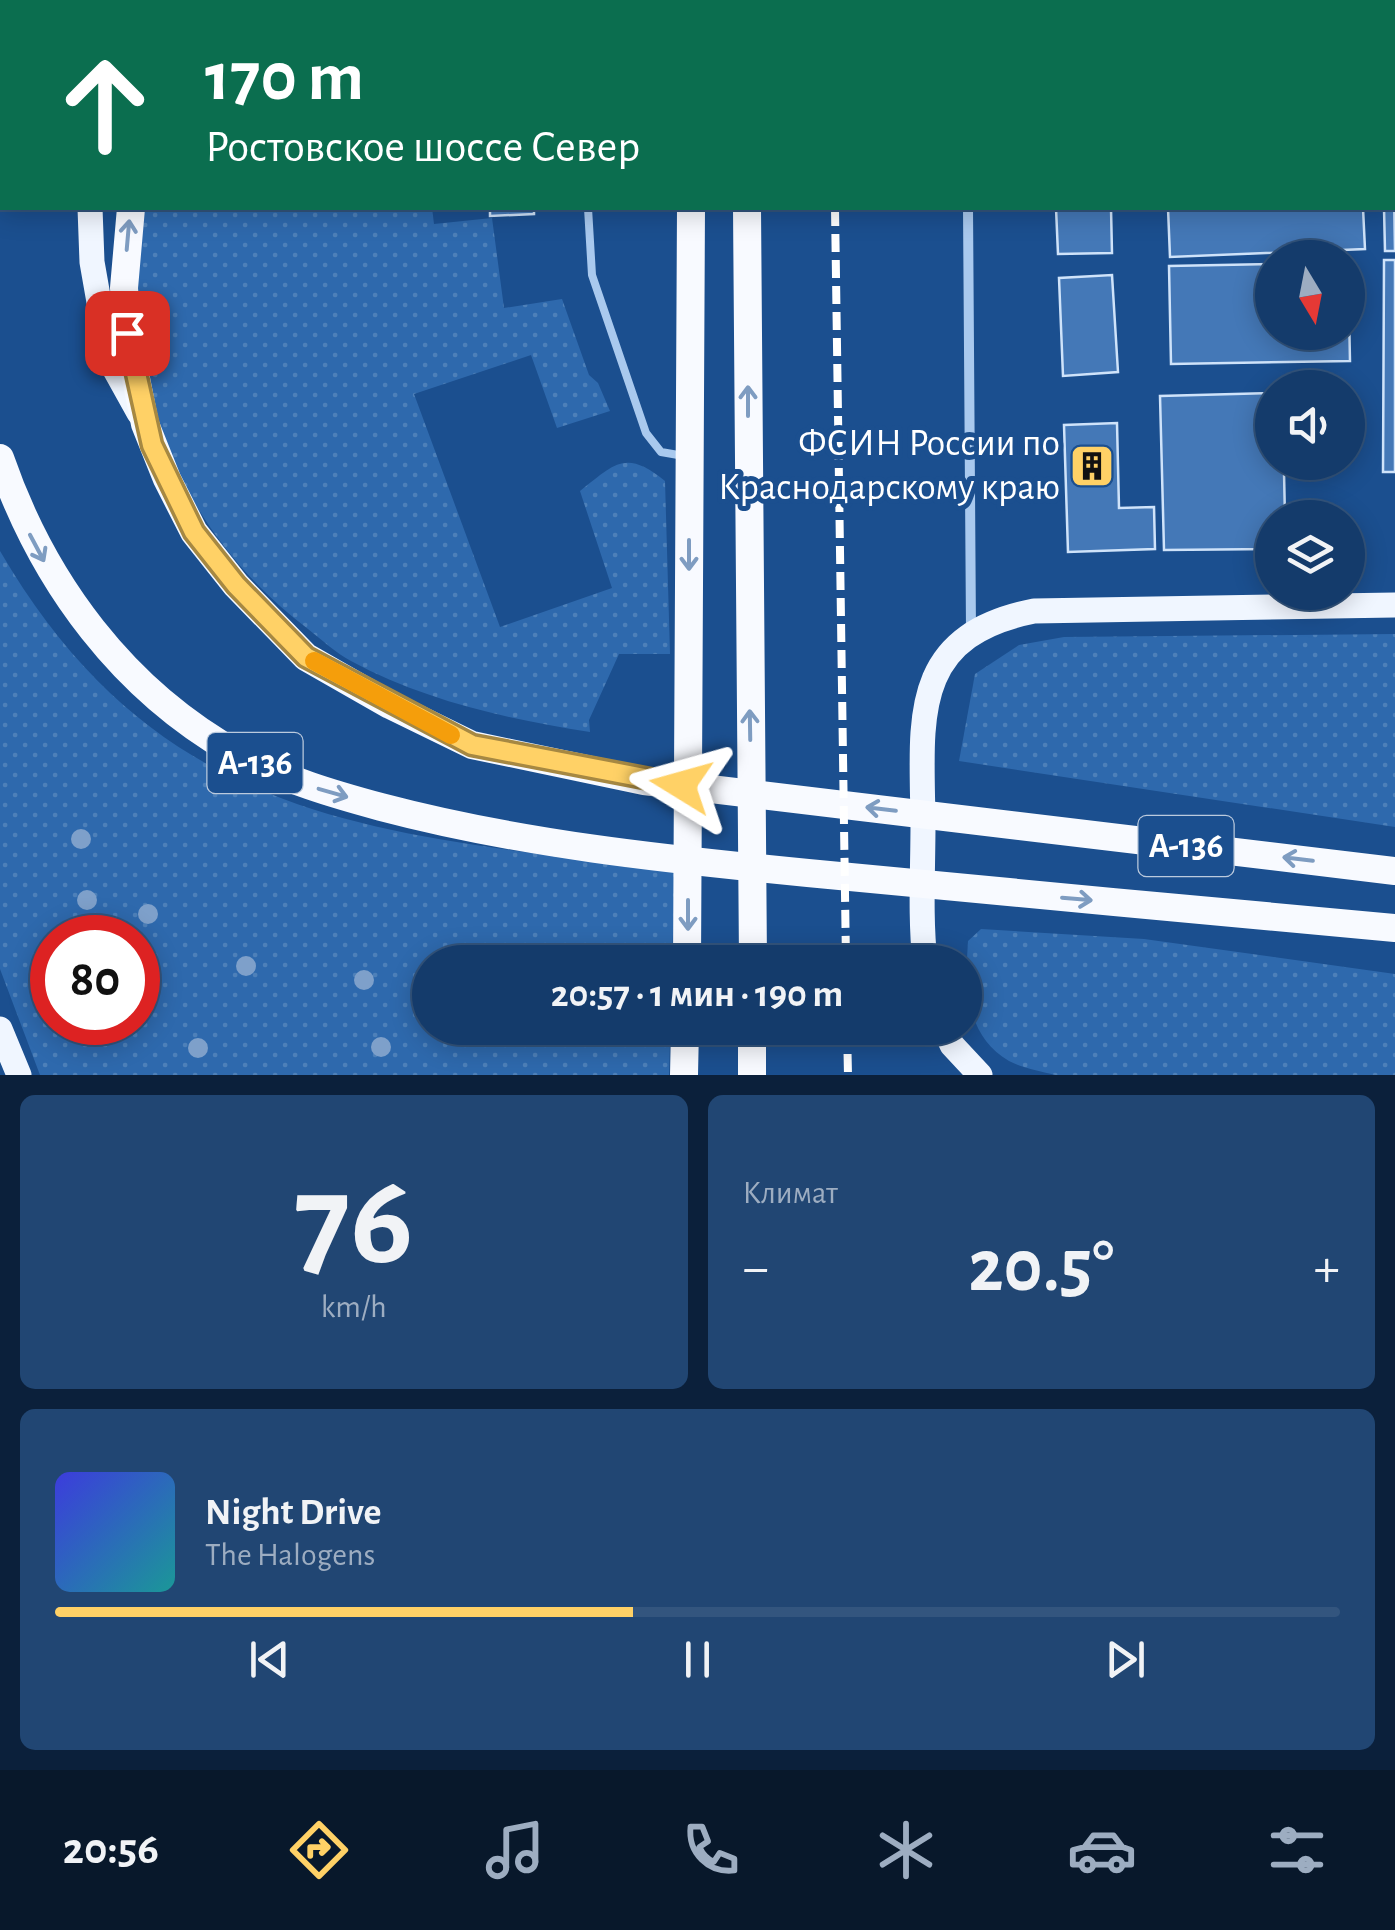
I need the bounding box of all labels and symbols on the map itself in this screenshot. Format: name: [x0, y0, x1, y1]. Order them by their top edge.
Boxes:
one-way arrow: [119, 220, 138, 252]
north arrow: [1255, 240, 1365, 350]
pin: [85, 291, 170, 376]
one-way arrow: [738, 386, 758, 418]
place label: ФСИН России по Краснодарскому краю: [718, 425, 1060, 507]
building icon: ФСИН России по Краснодарскому краю: [1069, 443, 1115, 489]
one-way arrow: [28, 532, 48, 562]
one-way arrow: [680, 538, 698, 570]
one-way arrow: [741, 710, 760, 742]
road number: А-136: [208, 733, 302, 793]
position arrow: [629, 733, 733, 837]
one-way arrow: [317, 785, 349, 803]
one-way arrow: [865, 799, 898, 818]
road number: А-136: [1138, 816, 1234, 876]
one-way arrow: [1283, 850, 1315, 868]
one-way arrow: [1060, 889, 1092, 908]
one-way arrow: [678, 898, 697, 930]
speed limit sign: 80: [30, 915, 160, 1045]

